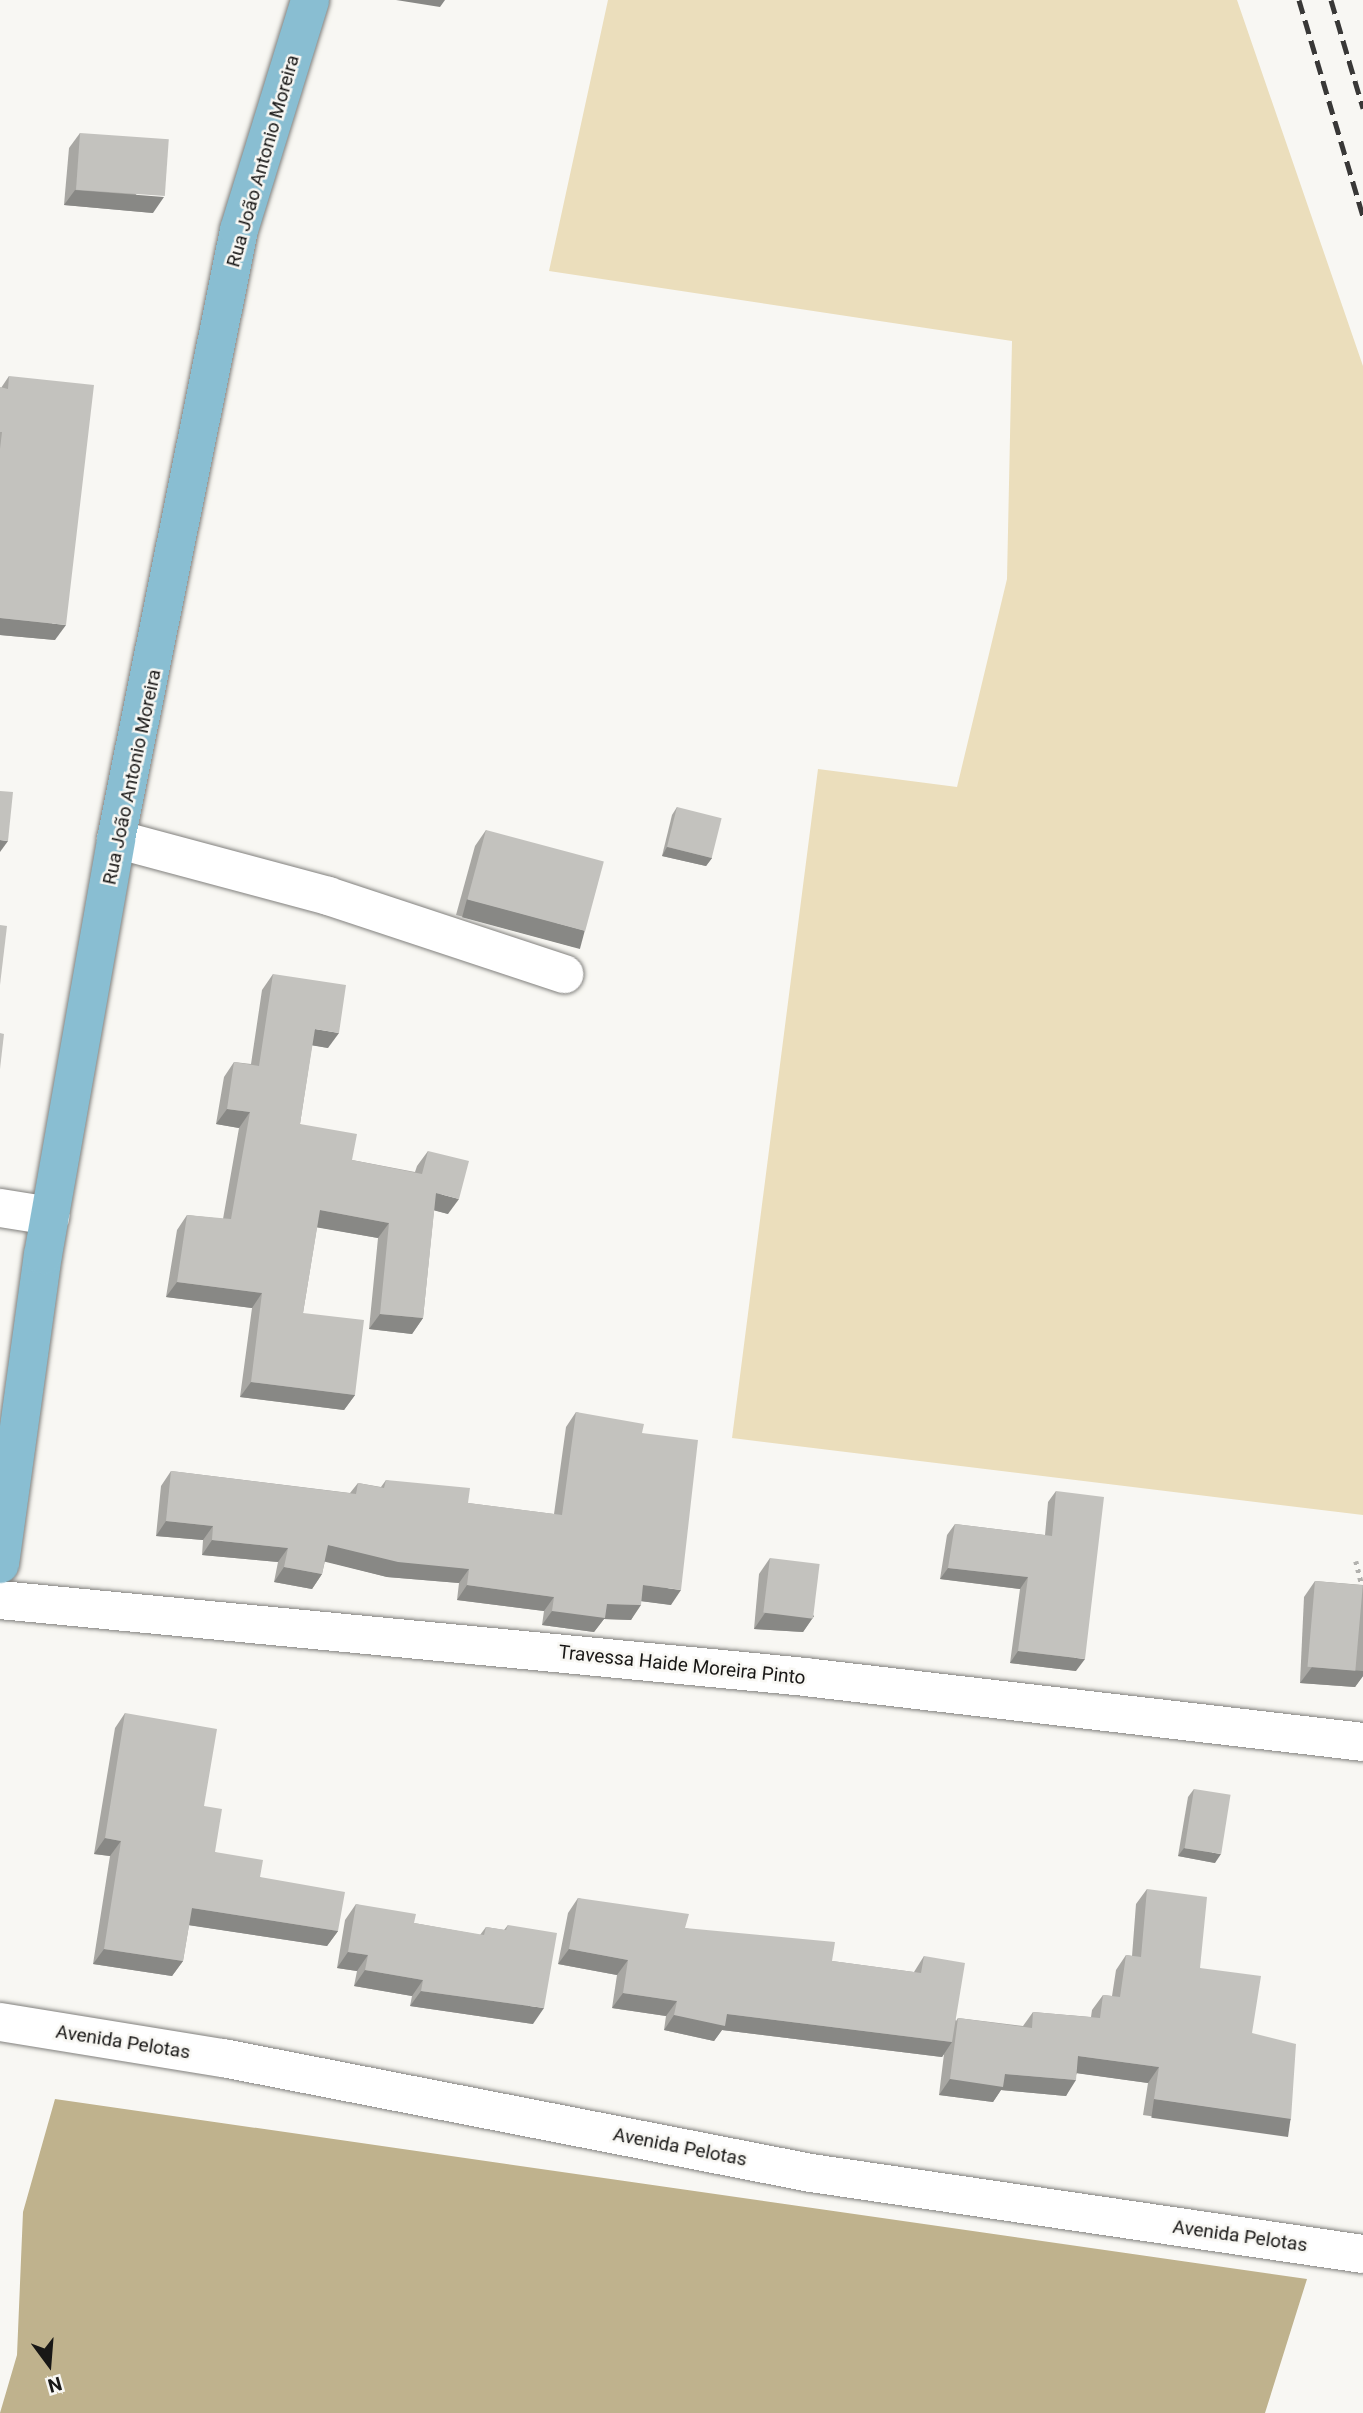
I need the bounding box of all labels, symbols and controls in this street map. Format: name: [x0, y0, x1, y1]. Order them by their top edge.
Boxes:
street label: Rua João Antonio Moreira: [222, 52, 304, 270]
street label: Rua João Antonio Moreira: [98, 667, 166, 887]
street label: Travessa Haide Moreira Pinto: [557, 1641, 807, 1689]
street label: Avenida Pelotas: [54, 2020, 192, 2064]
street label: Avenida Pelotas: [611, 2123, 749, 2171]
street label: Avenida Pelotas: [1171, 2215, 1309, 2257]
north arrow: [14, 2329, 84, 2399]
text: N: [45, 2372, 65, 2398]

